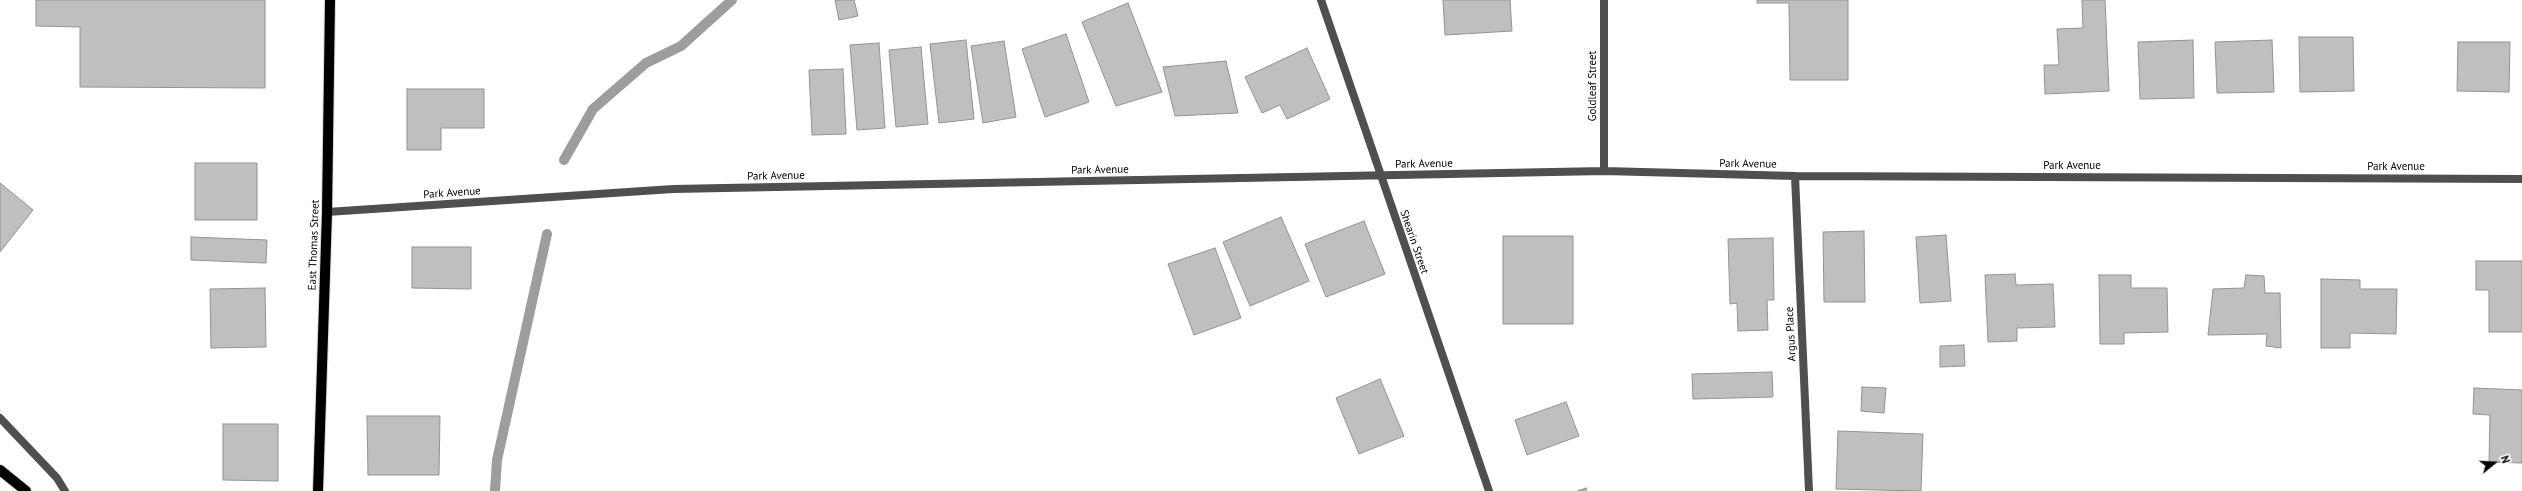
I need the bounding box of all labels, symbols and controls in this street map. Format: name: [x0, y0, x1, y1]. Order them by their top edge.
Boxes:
street label: Goldleaf Street: [1586, 51, 1600, 121]
street label: Park Avenue: [1395, 157, 1453, 171]
street label: Park Avenue: [1719, 157, 1777, 171]
street label: Park Avenue: [2043, 159, 2101, 173]
street label: Park Avenue: [2367, 160, 2425, 174]
street label: Park Avenue: [1071, 163, 1129, 177]
street label: Park Avenue: [747, 169, 805, 183]
street label: Park Avenue: [423, 184, 481, 202]
street label: East Thomas Street: [306, 199, 322, 291]
street label: Shearin Street: [1397, 208, 1431, 276]
street label: Argus Place: [1783, 306, 1799, 362]
north arrow: [2474, 443, 2514, 483]
text: N: [2498, 454, 2513, 465]

